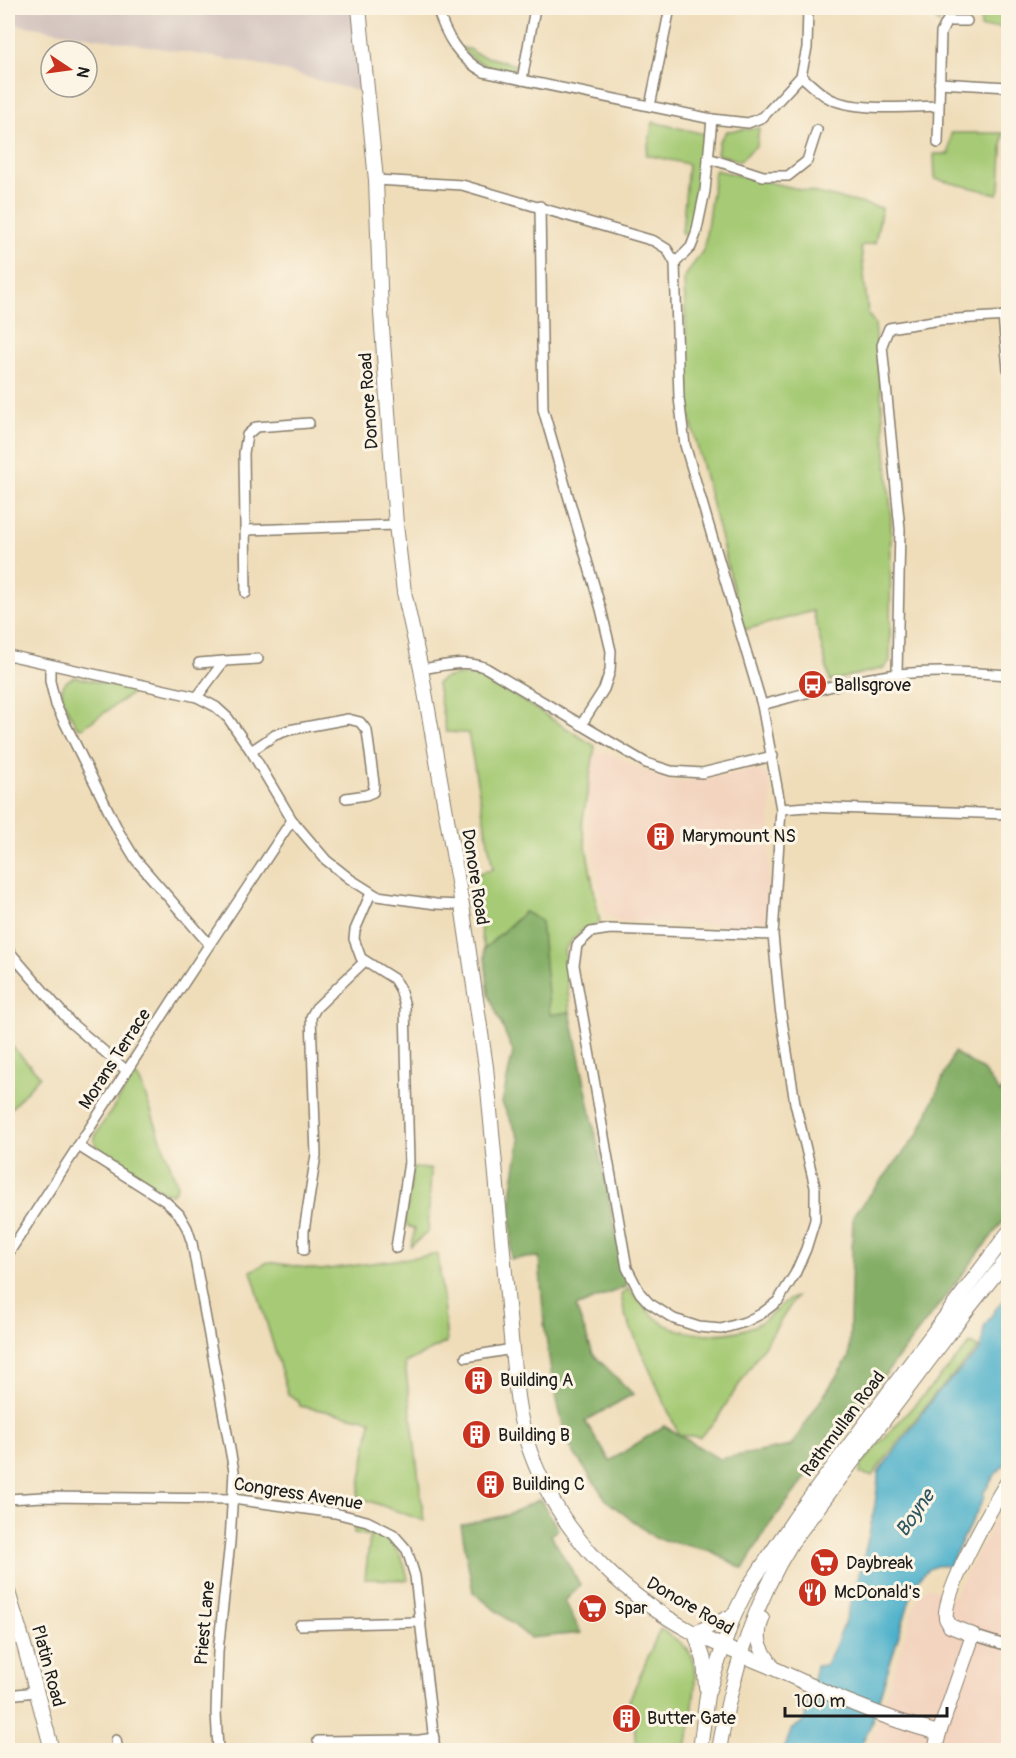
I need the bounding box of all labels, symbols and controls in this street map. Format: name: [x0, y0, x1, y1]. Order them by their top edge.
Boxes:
north arrow: [39, 39, 99, 99]
text: N: [72, 65, 94, 80]
street label: Donore Road: [354, 352, 384, 450]
bus stop icon: Ballsgrove: [797, 669, 829, 701]
place label: Ballsgrove: [834, 674, 911, 697]
building icon: Marymount NS: [645, 820, 677, 852]
place label: Marymount NS: [682, 825, 796, 848]
street label: Donore Road: [456, 827, 494, 927]
street label: Morans Terrace: [74, 1004, 156, 1114]
building icon: Building A: [463, 1364, 495, 1396]
street label: Rathmullan Road: [796, 1366, 890, 1482]
place label: Building A: [500, 1369, 574, 1392]
building icon: Building B: [461, 1419, 493, 1451]
place label: Building B: [498, 1424, 570, 1447]
building icon: Building C: [475, 1468, 507, 1500]
street label: Congress Avenue: [232, 1472, 364, 1516]
place label: Building C: [512, 1473, 585, 1496]
water label: Boyne: [890, 1483, 941, 1541]
supermarket icon: Daybreak: [809, 1547, 841, 1579]
place label: Daybreak: [846, 1552, 913, 1575]
street label: Donore Road: [642, 1572, 738, 1640]
restaurant icon: McDonald's: [797, 1576, 829, 1608]
street label: Priest Lane: [190, 1580, 220, 1666]
place label: McDonald's: [834, 1581, 920, 1604]
supermarket icon: Spar: [577, 1592, 609, 1624]
place label: Spar: [614, 1597, 648, 1620]
street label: Platin Road: [26, 1623, 70, 1709]
scale bar: [785, 1680, 947, 1718]
text: 100 m: [794, 1690, 846, 1713]
building icon: Butter Gate: [610, 1702, 642, 1734]
place label: Butter Gate: [647, 1707, 736, 1730]

